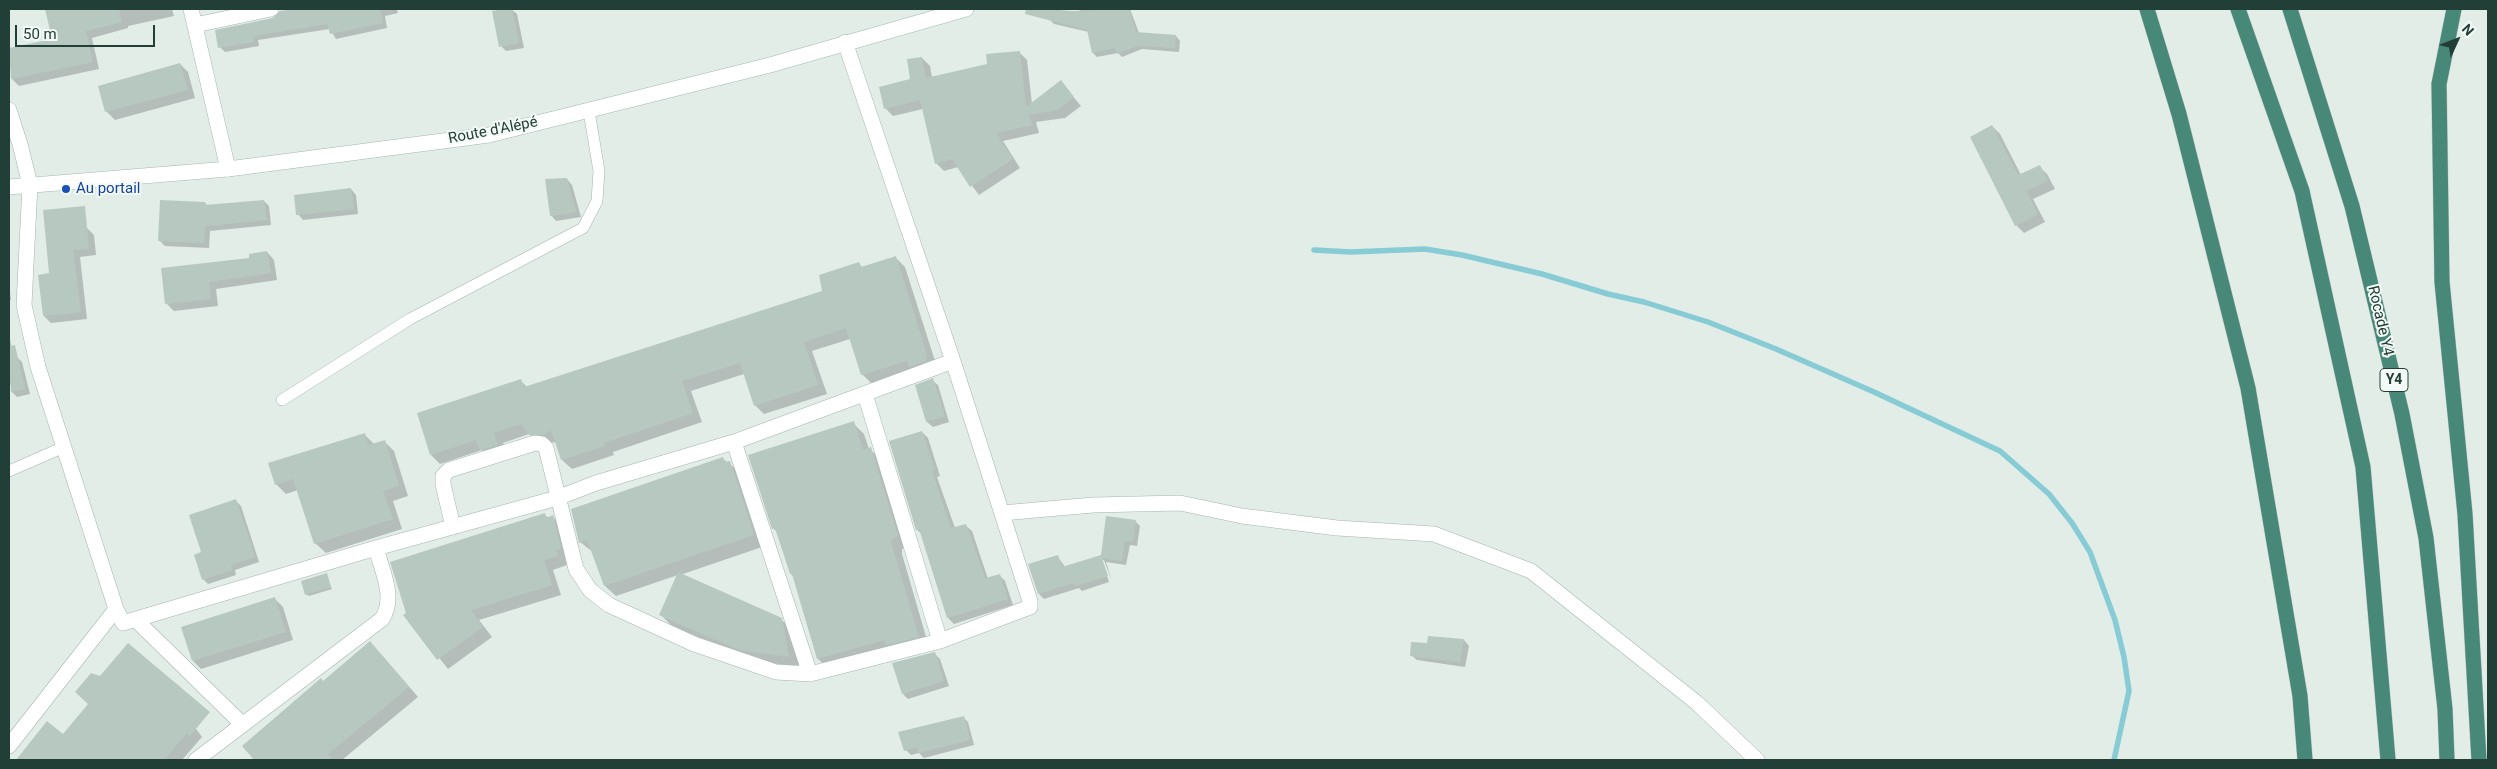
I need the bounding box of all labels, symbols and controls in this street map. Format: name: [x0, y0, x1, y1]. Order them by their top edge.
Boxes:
scale bar: [18, 15, 158, 47]
north arrow: [2432, 15, 2482, 65]
text: N: [2459, 21, 2477, 39]
text: 50 m: [23, 25, 57, 43]
street label: Route d'Alépé: [447, 114, 539, 148]
place label: Au portail: [76, 180, 140, 198]
marker: Au portail: [60, 183, 72, 195]
street label: Rocade Y4: [2363, 284, 2397, 358]
road number: Y4: [2380, 368, 2408, 392]

